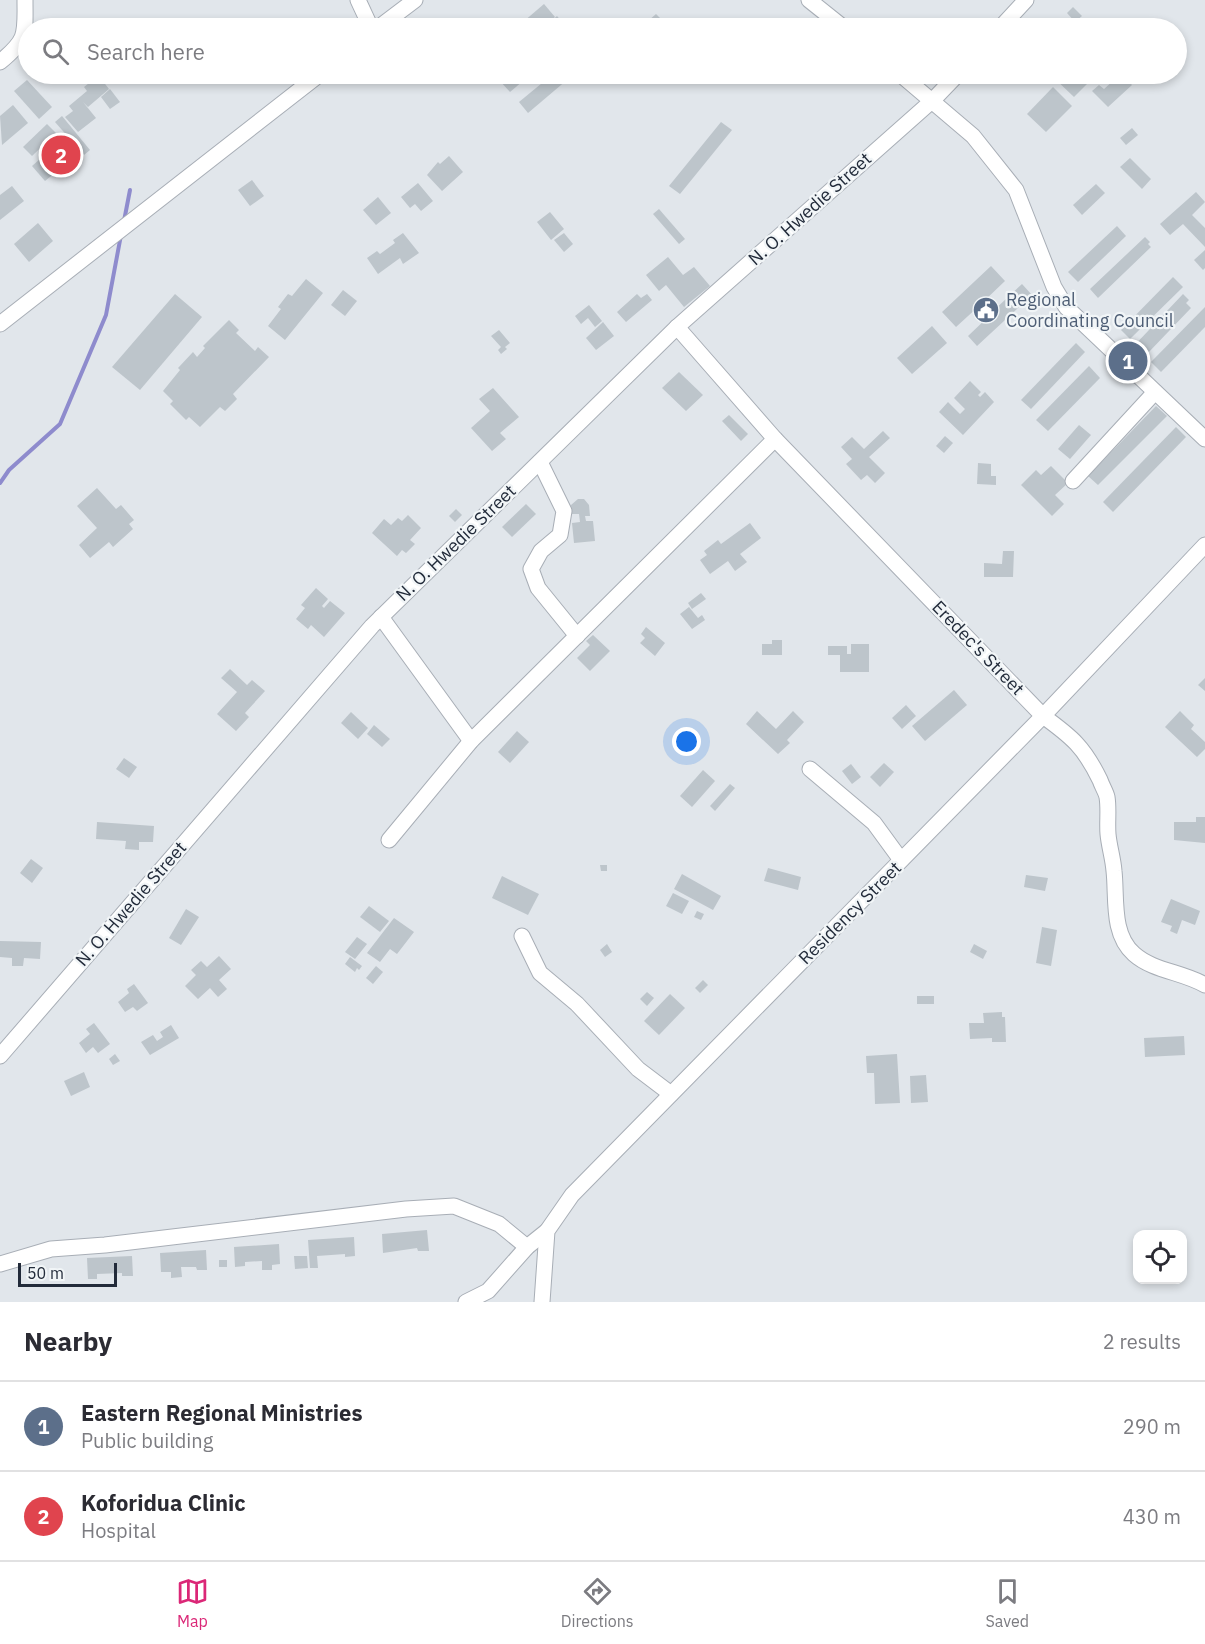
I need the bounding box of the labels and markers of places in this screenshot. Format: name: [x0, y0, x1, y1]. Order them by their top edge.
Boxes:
pin: 2: [42, 132, 80, 178]
place label: Regional Coordinating Council: [1006, 288, 1174, 332]
public building icon: Regional Coordinating Council: [971, 295, 1001, 325]
pin: 1: [1108, 338, 1148, 384]

